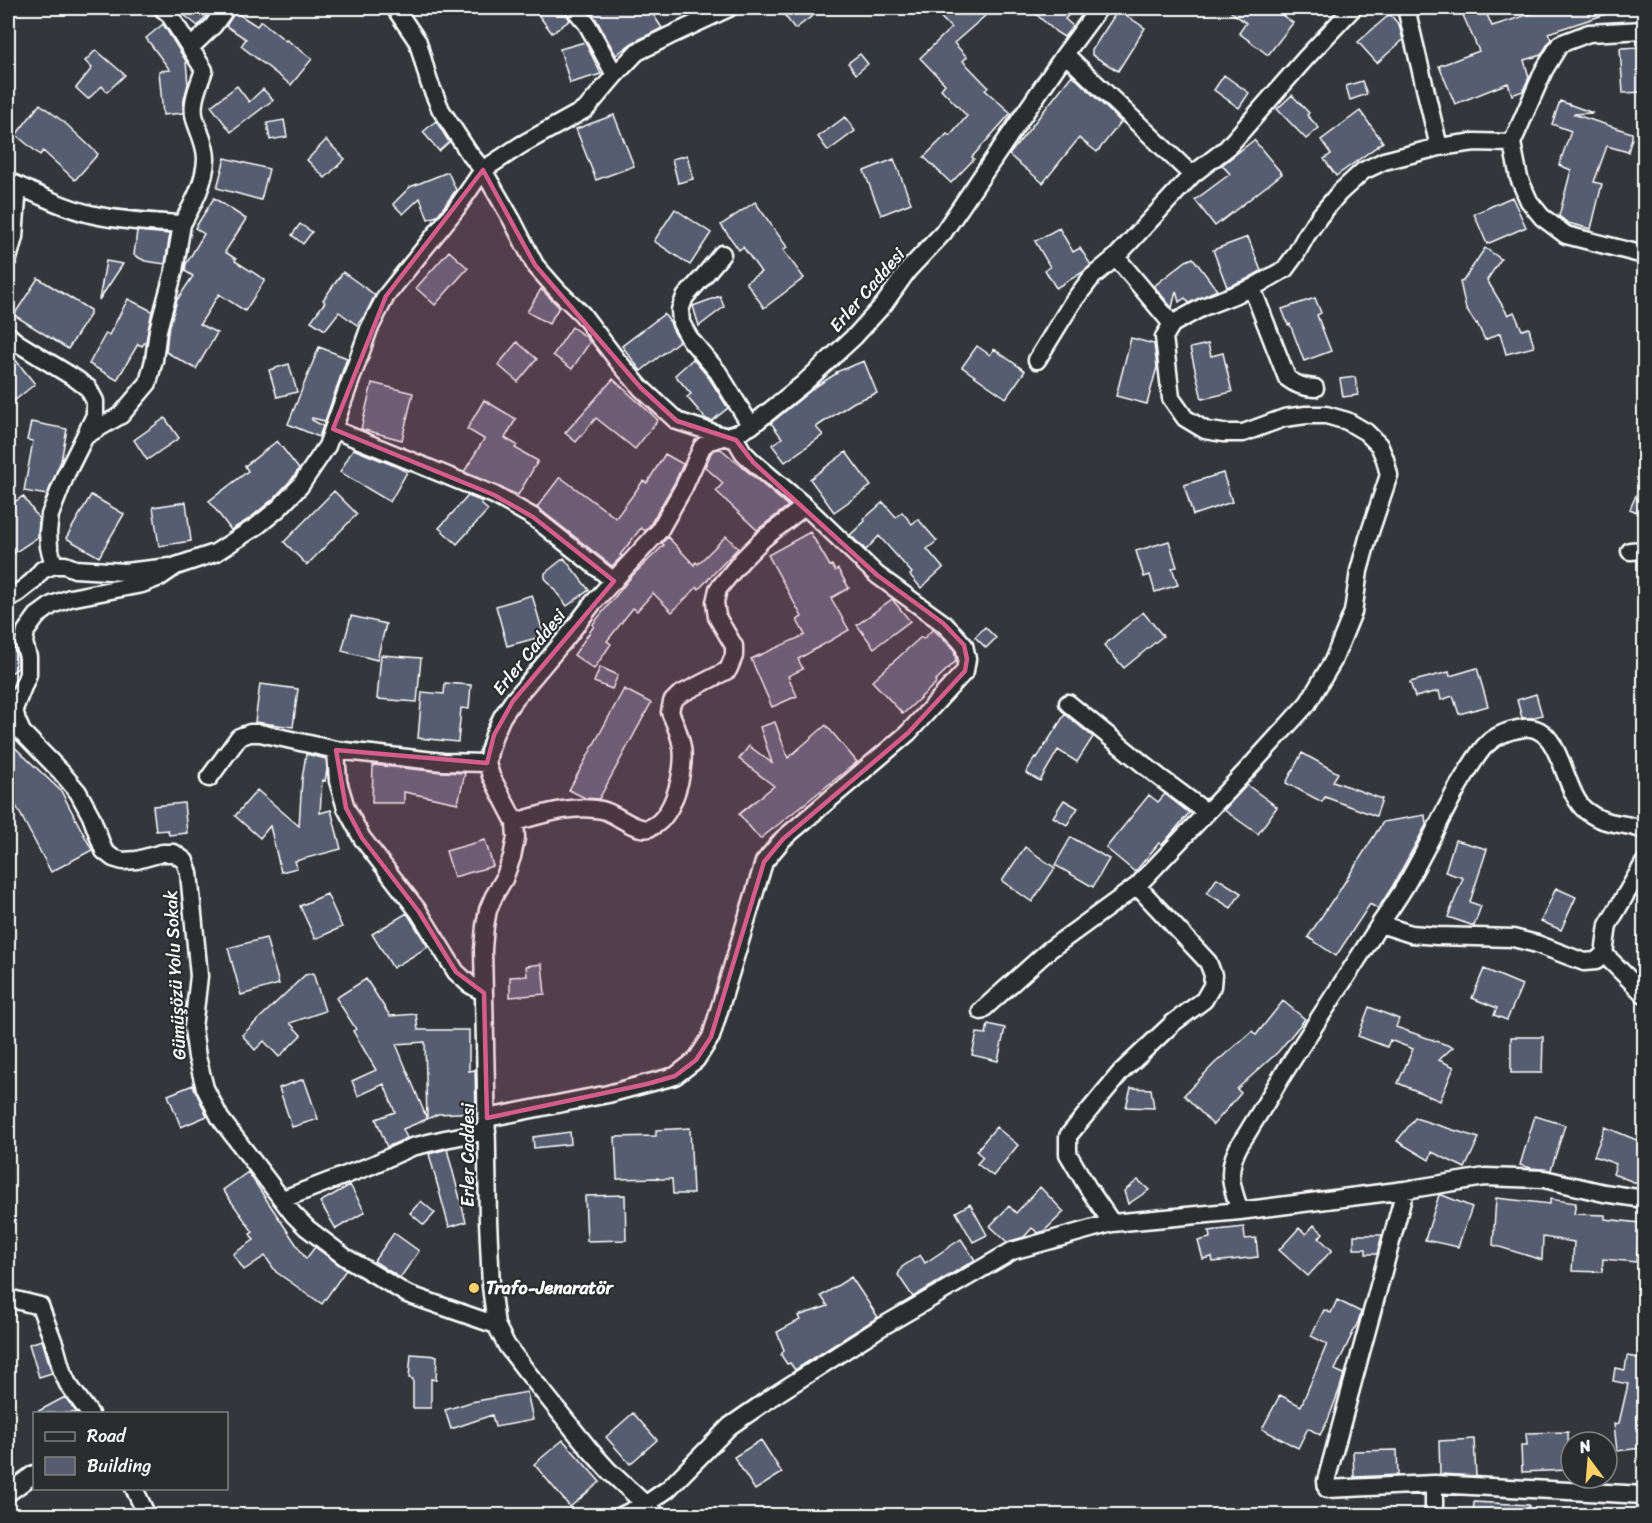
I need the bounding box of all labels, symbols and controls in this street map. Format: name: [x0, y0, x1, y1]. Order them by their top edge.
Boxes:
street label: Erler Caddesi: [821, 239, 914, 340]
street label: Erler Caddesi: [484, 601, 575, 703]
street label: Gümüşözü Yolu Sokak: [155, 889, 195, 1061]
street label: Erler Caddesi: [452, 1102, 484, 1207]
place label: Trafo-Jenaratör: [486, 1272, 614, 1304]
marker: Trafo-Jenaratör: [467, 1281, 481, 1295]
legend: [33, 1412, 228, 1490]
text: Road: [87, 1420, 127, 1452]
north arrow: [1559, 1430, 1619, 1490]
text: N: [1575, 1430, 1595, 1462]
text: Building: [87, 1450, 151, 1482]

